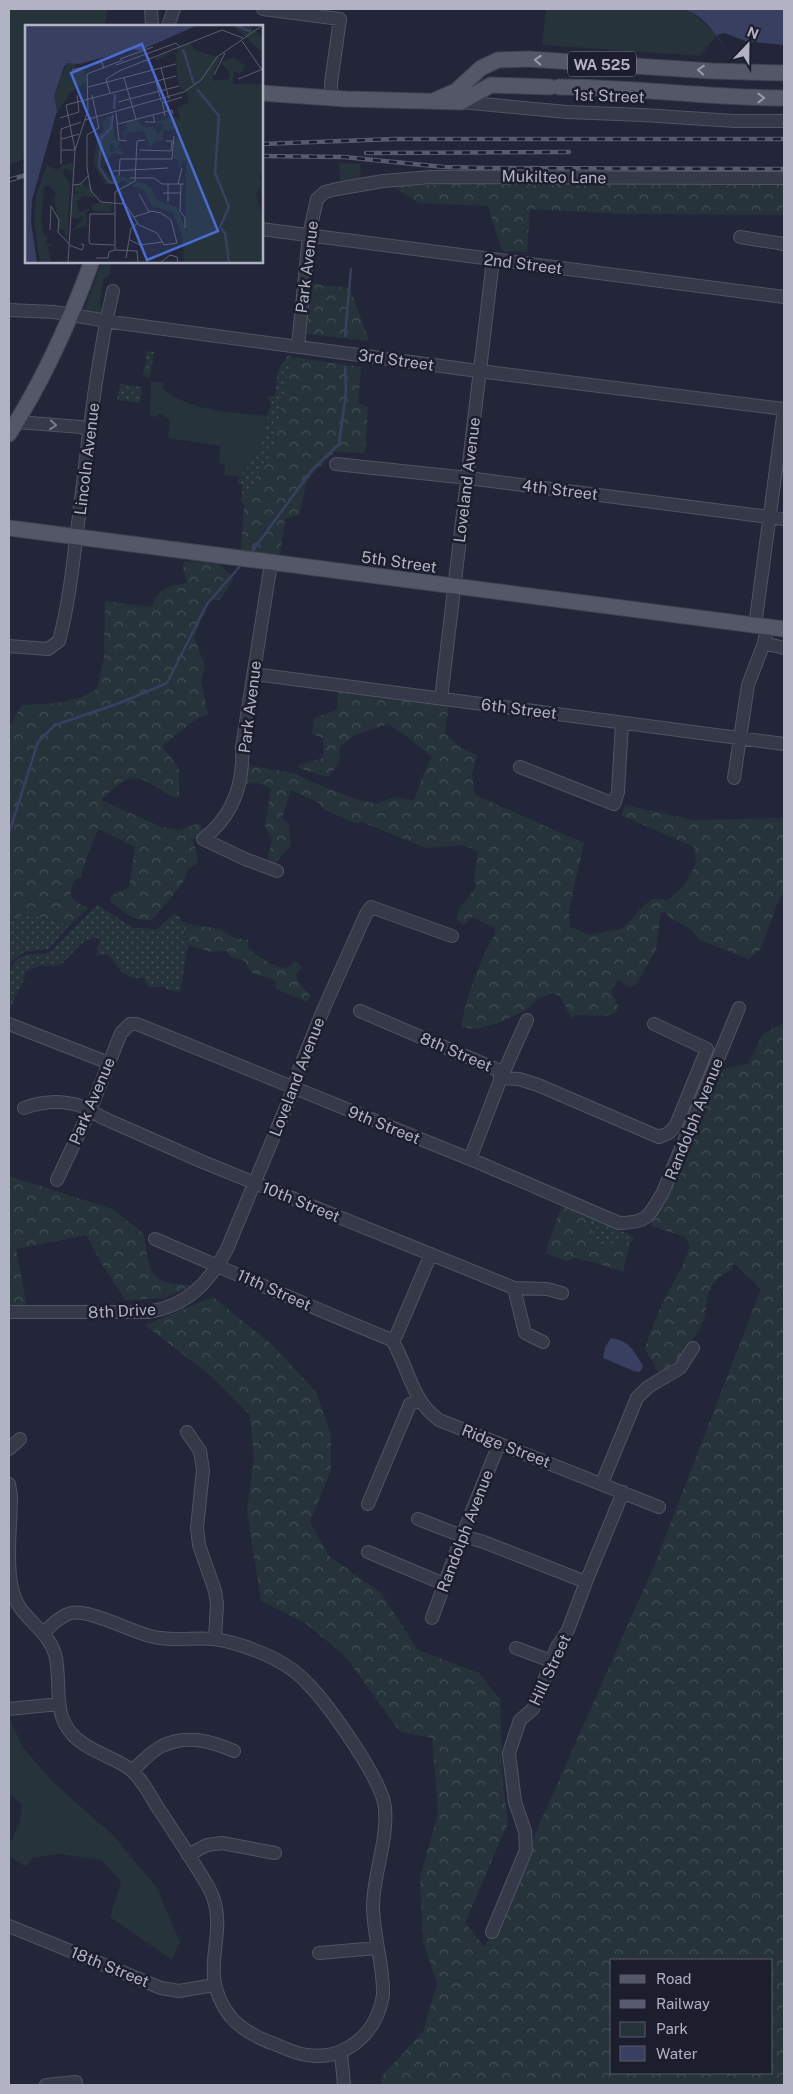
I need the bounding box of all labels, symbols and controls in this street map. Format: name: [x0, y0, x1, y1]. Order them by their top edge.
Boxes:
north arrow: [723, 20, 773, 70]
text: N: [745, 23, 761, 42]
inset map: [25, 25, 262, 262]
road number: WA 525: [568, 52, 636, 76]
one-way arrow: [534, 55, 542, 66]
one-way arrow: [696, 65, 704, 76]
street label: 1st Street: [573, 85, 645, 107]
one-way arrow: [757, 93, 765, 103]
street label: Mukilteo Lane: [501, 167, 607, 187]
street label: Park Avenue: [292, 220, 322, 314]
street label: 2nd Street: [483, 250, 563, 278]
street label: 3rd Street: [357, 345, 435, 375]
street label: Lincoln Avenue: [71, 402, 103, 516]
street label: Loveland Avenue: [450, 416, 484, 544]
one-way arrow: [50, 419, 58, 430]
street label: 4th Street: [521, 476, 599, 504]
street label: 5th Street: [360, 547, 438, 577]
street label: Park Avenue: [235, 660, 265, 754]
street label: 6th Street: [480, 695, 558, 723]
street label: Loveland Avenue: [266, 1015, 328, 1139]
street label: 8th Street: [417, 1028, 495, 1076]
street label: Park Avenue: [65, 1054, 119, 1148]
street label: Randolph Avenue: [661, 1055, 727, 1183]
street label: 9th Street: [345, 1102, 423, 1148]
street label: 10th Street: [259, 1178, 343, 1226]
street label: 11th Street: [234, 1265, 314, 1315]
street label: 8th Drive: [88, 1300, 156, 1322]
street label: Ridge Street: [459, 1420, 553, 1472]
street label: Randolph Avenue: [433, 1467, 497, 1595]
street label: Hill Street: [525, 1631, 575, 1709]
street label: 18th Street: [68, 1943, 152, 1991]
legend: [610, 1959, 773, 2074]
text: Road: [656, 1970, 692, 1987]
text: Railway: [656, 1995, 710, 2012]
text: Park: [656, 2020, 688, 2037]
text: Water: [656, 2045, 698, 2062]

